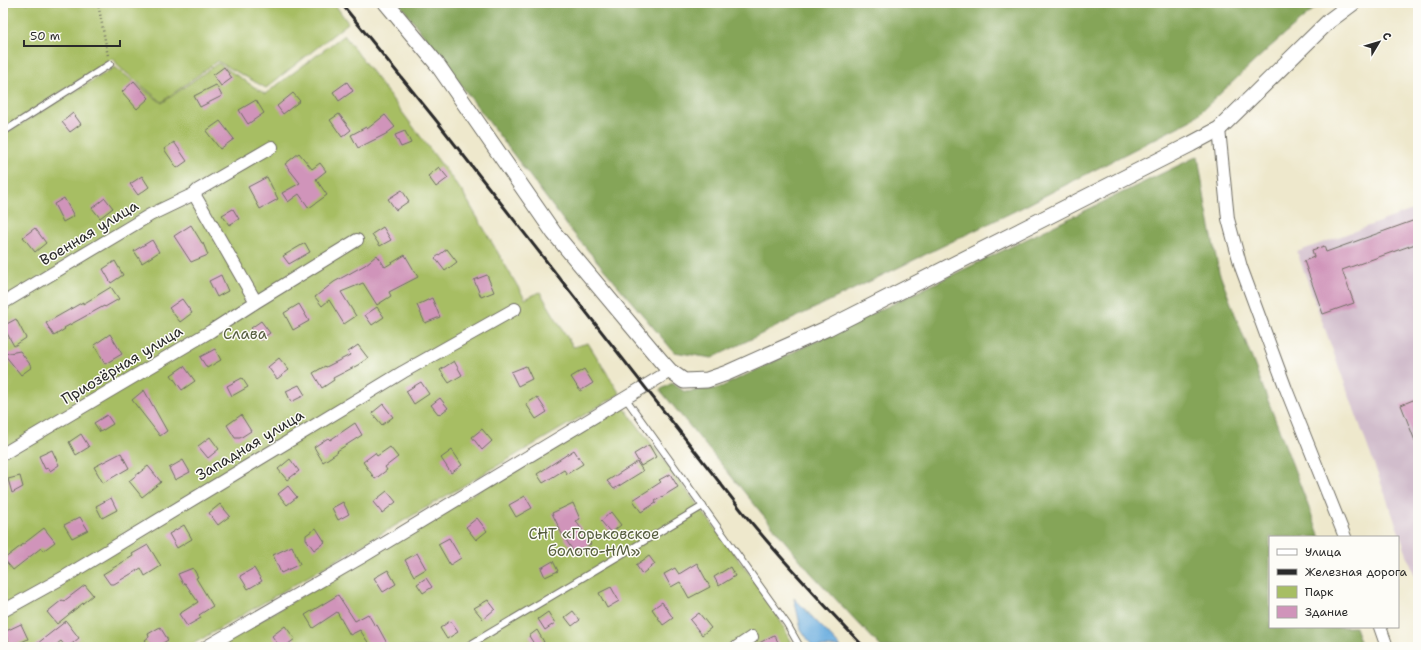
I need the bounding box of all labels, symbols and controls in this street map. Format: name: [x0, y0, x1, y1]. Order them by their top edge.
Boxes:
scale bar: [24, 22, 120, 48]
north arrow: [1359, 22, 1399, 62]
text: 50 m: [30, 28, 60, 44]
text: С: [1378, 29, 1395, 44]
street label: Военная улица: [36, 195, 143, 270]
street label: Приозёрная улица: [58, 321, 187, 409]
park label: Слава: [223, 324, 268, 344]
street label: Западная улица: [192, 405, 308, 485]
park label: СНТ «Горьковское болото-НМ»: [528, 524, 660, 561]
legend: [1269, 536, 1399, 628]
text: Улица: [1305, 544, 1342, 560]
text: Железная дорога: [1305, 564, 1408, 580]
text: Парк: [1305, 584, 1334, 600]
text: Здание: [1305, 604, 1349, 620]

